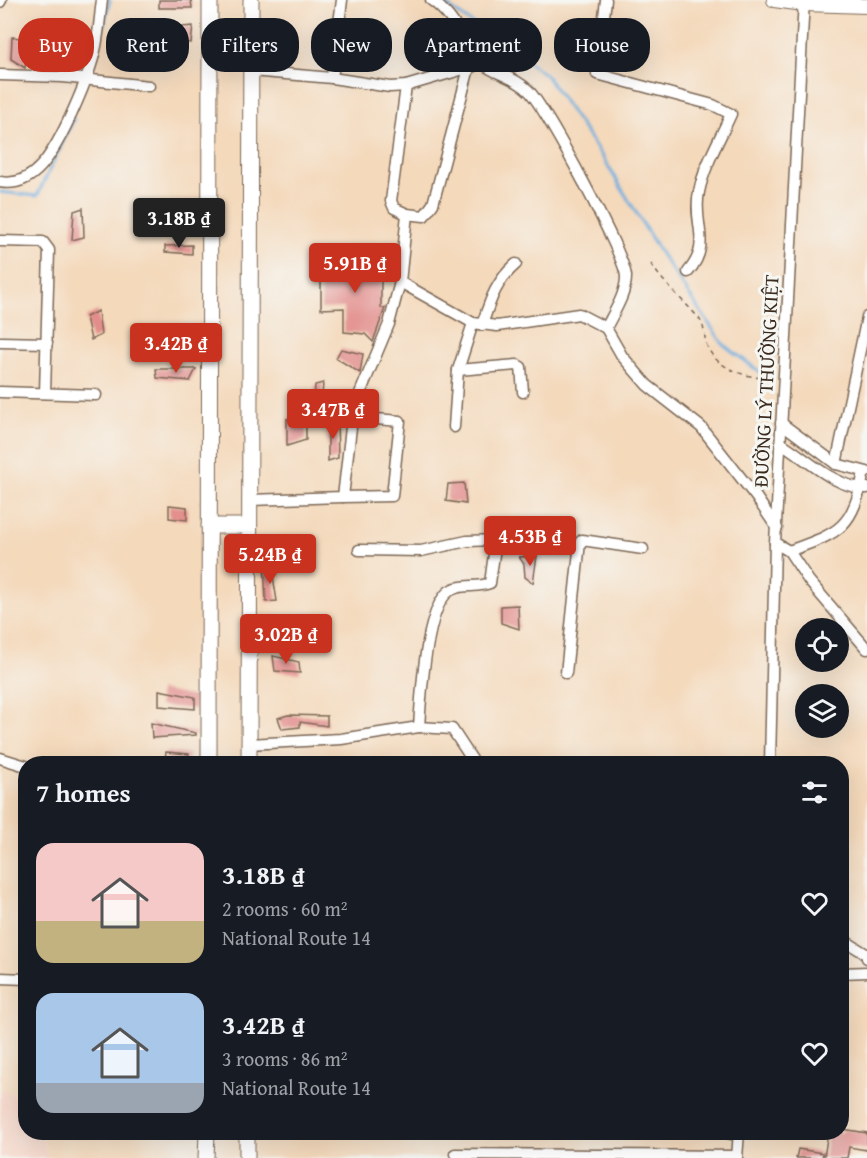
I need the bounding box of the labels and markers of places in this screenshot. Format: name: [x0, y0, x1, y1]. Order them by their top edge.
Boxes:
pin: 3.18B ₫: [124, 198, 234, 249]
pin: 5.91B ₫: [300, 243, 410, 294]
pin: 3.42B ₫: [121, 323, 231, 374]
pin: 3.47B ₫: [278, 389, 388, 440]
pin: 4.53B ₫: [475, 516, 585, 567]
pin: 5.24B ₫: [215, 534, 325, 585]
pin: 3.02B ₫: [231, 614, 341, 665]

